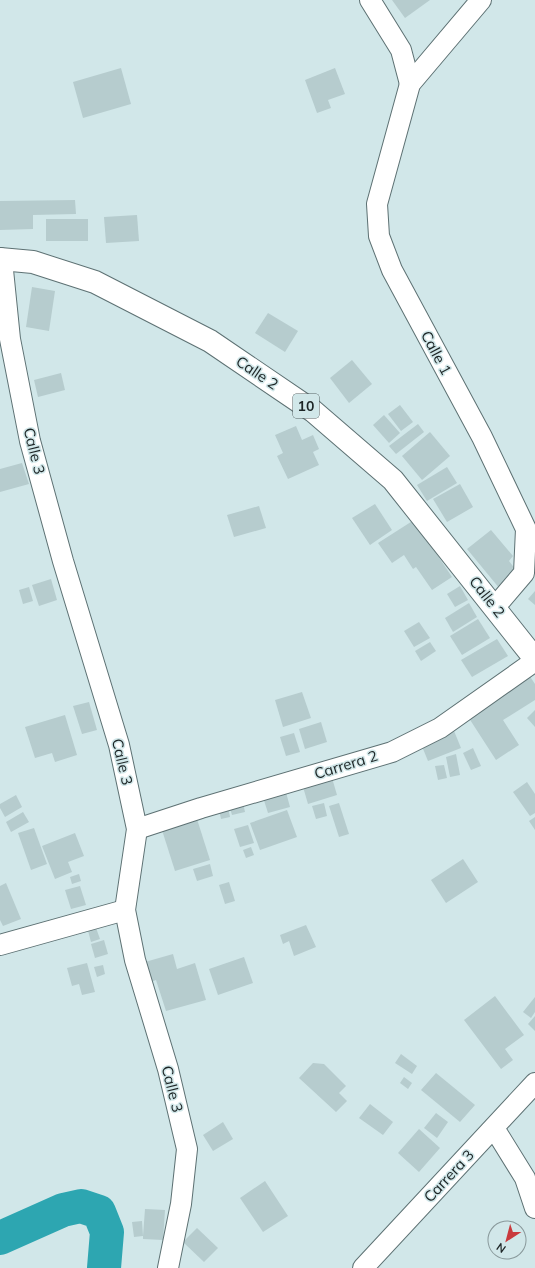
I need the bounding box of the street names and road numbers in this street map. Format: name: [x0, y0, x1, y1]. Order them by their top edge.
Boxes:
street label: Calle 1: [417, 327, 456, 378]
street label: Calle 2: [232, 352, 282, 394]
road number: 10: [293, 394, 319, 418]
street label: Calle 3: [20, 426, 49, 476]
street label: Calle 2: [465, 572, 509, 621]
street label: Calle 3: [108, 737, 137, 787]
street label: Carrera 2: [312, 746, 380, 783]
street label: Calle 3: [158, 1064, 187, 1114]
street label: Carrera 3: [419, 1145, 478, 1206]

